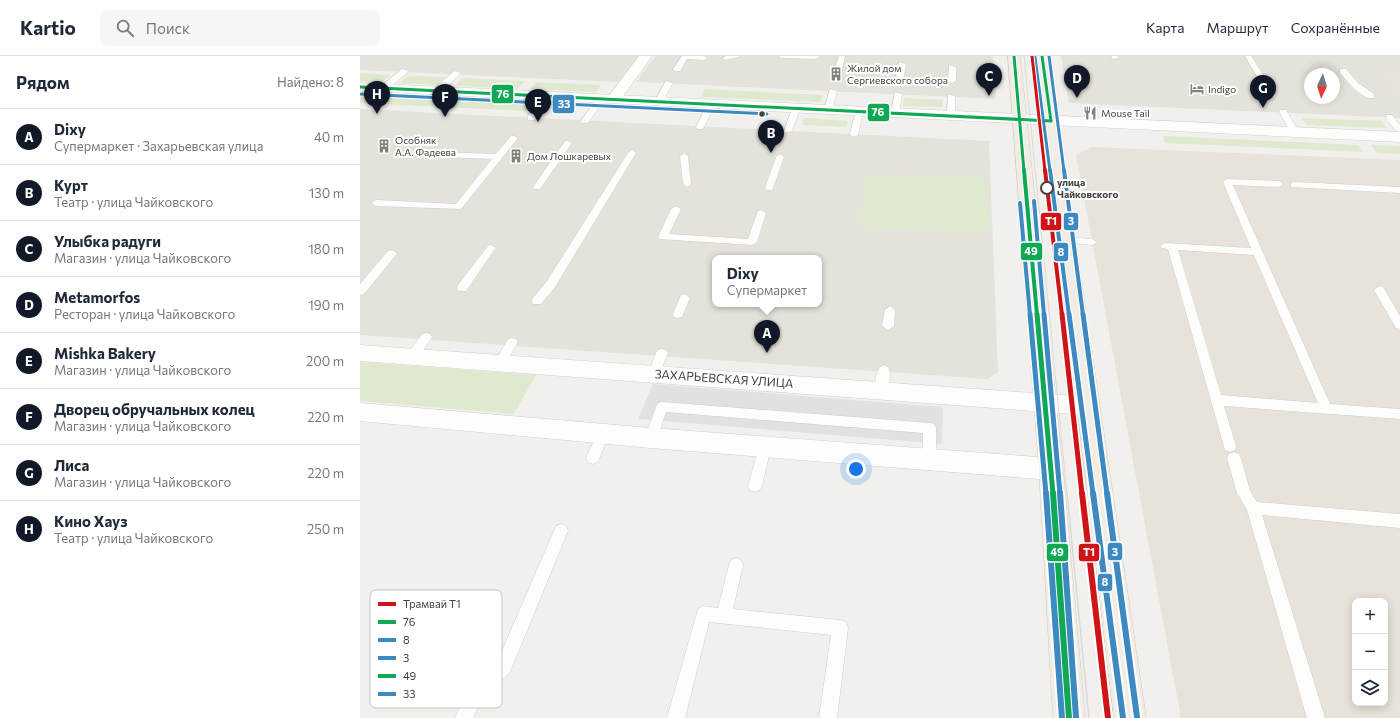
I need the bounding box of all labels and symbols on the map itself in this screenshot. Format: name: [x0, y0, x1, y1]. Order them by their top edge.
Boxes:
place label: Жилой дом Сергиевского собора: [847, 62, 948, 86]
pin: C: [976, 63, 1002, 96]
pin: D: [1064, 65, 1090, 98]
building icon: Жилой дом Сергиевского собора: [828, 66, 844, 82]
north arrow: [1304, 68, 1340, 104]
pin: G: [1250, 75, 1276, 108]
pin: H: [364, 81, 390, 114]
hotel icon: Indigo: [1189, 81, 1205, 97]
place label: Indigo: [1208, 83, 1236, 95]
pin: F: [432, 84, 458, 117]
line badge: 76: [491, 84, 514, 104]
text: 76: [497, 87, 510, 100]
pin: E: [525, 89, 551, 122]
line badge: 33: [552, 94, 575, 114]
text: 33: [558, 97, 570, 110]
line badge: 76: [867, 103, 890, 122]
text: 76: [872, 105, 885, 118]
restaurant icon: Mouse Tail: [1082, 105, 1098, 121]
place label: Mouse Tail: [1101, 107, 1150, 119]
unlabelled marker: [757, 109, 767, 119]
pin: B: [758, 120, 784, 153]
place label: Особняк А.А. Фадеева: [395, 134, 456, 158]
building icon: Особняк А.А. Фадеева: [376, 138, 392, 154]
building icon: Дом Лошкаревых: [508, 148, 524, 164]
place label: Дом Лошкаревых: [527, 150, 612, 162]
place label: улица Чайковского: [1057, 176, 1119, 200]
marker: улица Чайковского: [1040, 181, 1054, 195]
line badge: Т1: [1040, 212, 1062, 231]
line badge: 3: [1063, 212, 1079, 231]
text: Т1: [1045, 214, 1057, 227]
text: 3: [1068, 214, 1074, 227]
line badge: 49: [1020, 242, 1043, 261]
line badge: 8: [1053, 242, 1069, 262]
text: 49: [1024, 244, 1038, 257]
text: 8: [1058, 245, 1065, 258]
pin: A: [754, 320, 780, 353]
street label: ЗАХАРЬЕВСКАЯ УЛИЦА: [654, 366, 794, 390]
your location: [846, 459, 866, 479]
line badge: 3: [1107, 542, 1123, 561]
line badge: 49: [1046, 543, 1069, 562]
line badge: Т1: [1078, 543, 1100, 562]
text: 49: [1050, 545, 1064, 558]
text: Т1: [1083, 545, 1095, 558]
text: 3: [1112, 545, 1118, 558]
line badge: 8: [1097, 573, 1113, 592]
text: 8: [1102, 575, 1109, 588]
legend: [370, 590, 502, 708]
text: Трамвай Т1: [403, 597, 461, 610]
text: 76: [403, 615, 416, 628]
text: 8: [403, 633, 410, 646]
text: 3: [403, 651, 409, 664]
text: 49: [403, 669, 417, 682]
text: 33: [403, 687, 416, 700]

